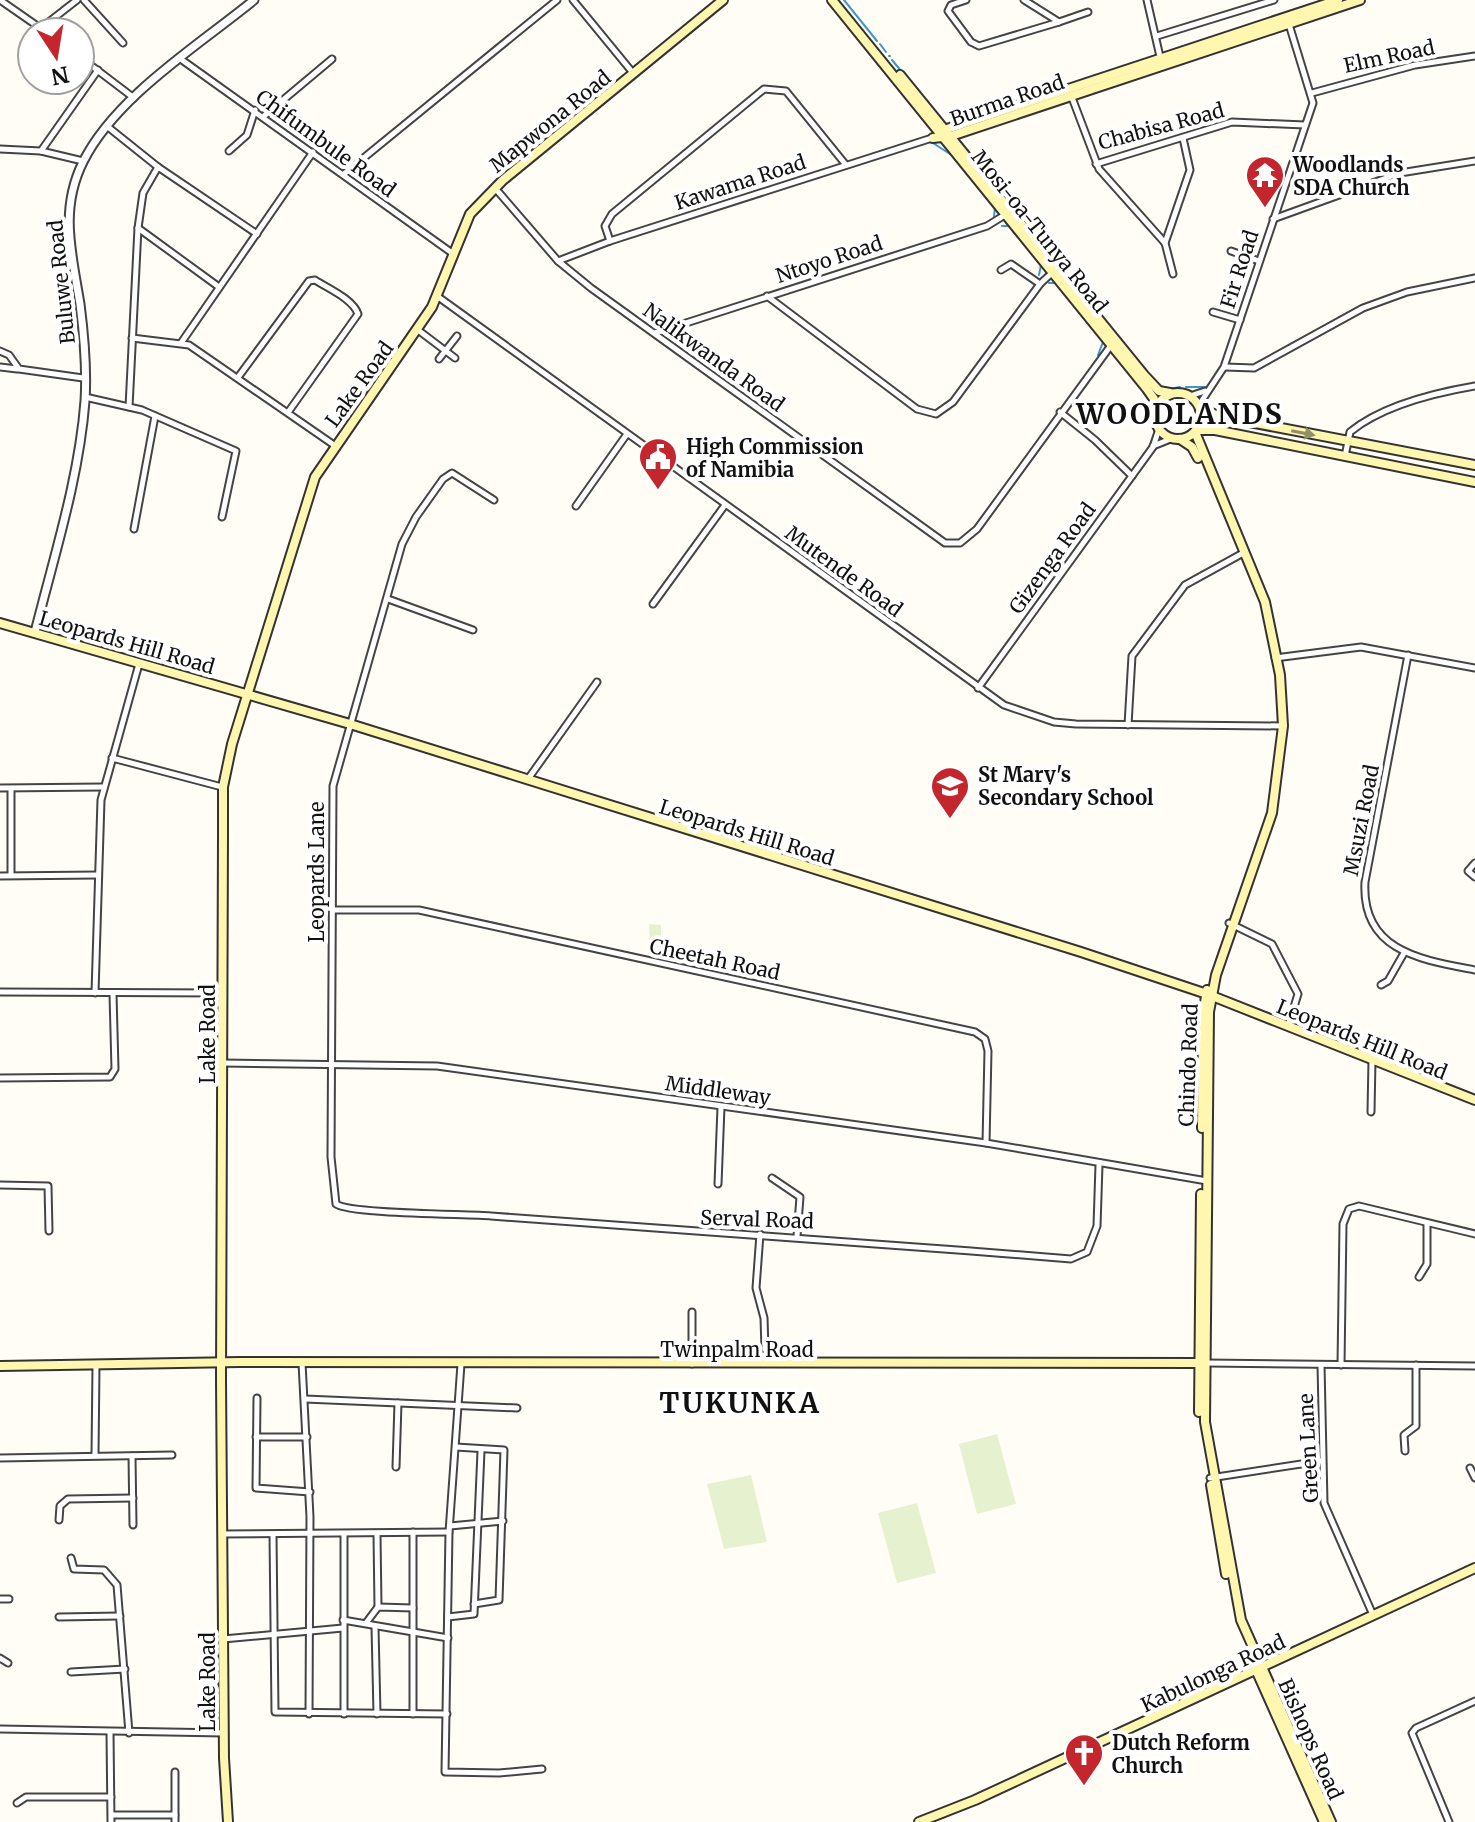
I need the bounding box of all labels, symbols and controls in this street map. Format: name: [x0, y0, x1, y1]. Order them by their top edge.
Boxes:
north arrow: [16, 16, 96, 96]
street label: Elm Road: [1341, 34, 1437, 78]
text: N: [48, 60, 72, 91]
street label: Mapwona Road: [484, 65, 616, 177]
street label: Burma Road: [947, 69, 1067, 131]
street label: Chifumbule Road: [251, 84, 401, 202]
street label: Chabisa Road: [1095, 97, 1227, 155]
street label: Mosi-oa-Tunya Road: [967, 145, 1113, 317]
street label: Kawama Road: [671, 149, 809, 215]
place label: Woodlands SDA Church: [1292, 152, 1410, 200]
temple icon: Woodlands SDA Church: [1244, 154, 1286, 209]
street label: Buluwe Road: [42, 219, 80, 345]
street label: Fir Road: [1215, 227, 1263, 311]
street label: Ntoyo Road: [773, 230, 885, 288]
street label: Nalikwanda Road: [639, 297, 789, 417]
street label: Lake Road: [320, 336, 398, 432]
district label: WOODLANDS: [1075, 396, 1284, 432]
one-way arrow: [1291, 427, 1316, 439]
place label: High Commission of Namibia: [686, 434, 864, 482]
public building icon: High Commission of Namibia: [637, 436, 679, 491]
street label: Gizenga Road: [1003, 498, 1101, 618]
street label: Mutende Road: [781, 520, 907, 622]
street label: Leopards Hill Road: [36, 605, 218, 679]
place label: St Mary's Secondary School: [978, 762, 1154, 810]
street label: Msuzi Road: [1338, 762, 1384, 878]
school or university icon: St Mary's Secondary School: [929, 765, 971, 820]
street label: Leopards Hill Road: [657, 794, 837, 870]
street label: Leopards Lane: [304, 802, 329, 942]
street label: Cheetah Road: [648, 933, 782, 985]
street label: Lake Road: [195, 984, 220, 1084]
street label: Leopards Hill Road: [1273, 993, 1451, 1085]
street label: Chindo Road: [1173, 1003, 1203, 1127]
street label: Middleway: [664, 1070, 773, 1110]
street label: Serval Road: [700, 1205, 814, 1233]
street label: Twinpalm Road: [660, 1337, 814, 1362]
district label: TUKUNKA: [659, 1385, 821, 1421]
street label: Green Lane: [1293, 1393, 1323, 1503]
street label: Kabulonga Road: [1137, 1629, 1289, 1717]
street label: Lake Road: [195, 1632, 220, 1732]
street label: Bishops Road: [1273, 1675, 1349, 1803]
place label: Dutch Reform Church: [1112, 1730, 1250, 1778]
church icon: Dutch Reform Church: [1063, 1732, 1105, 1787]

